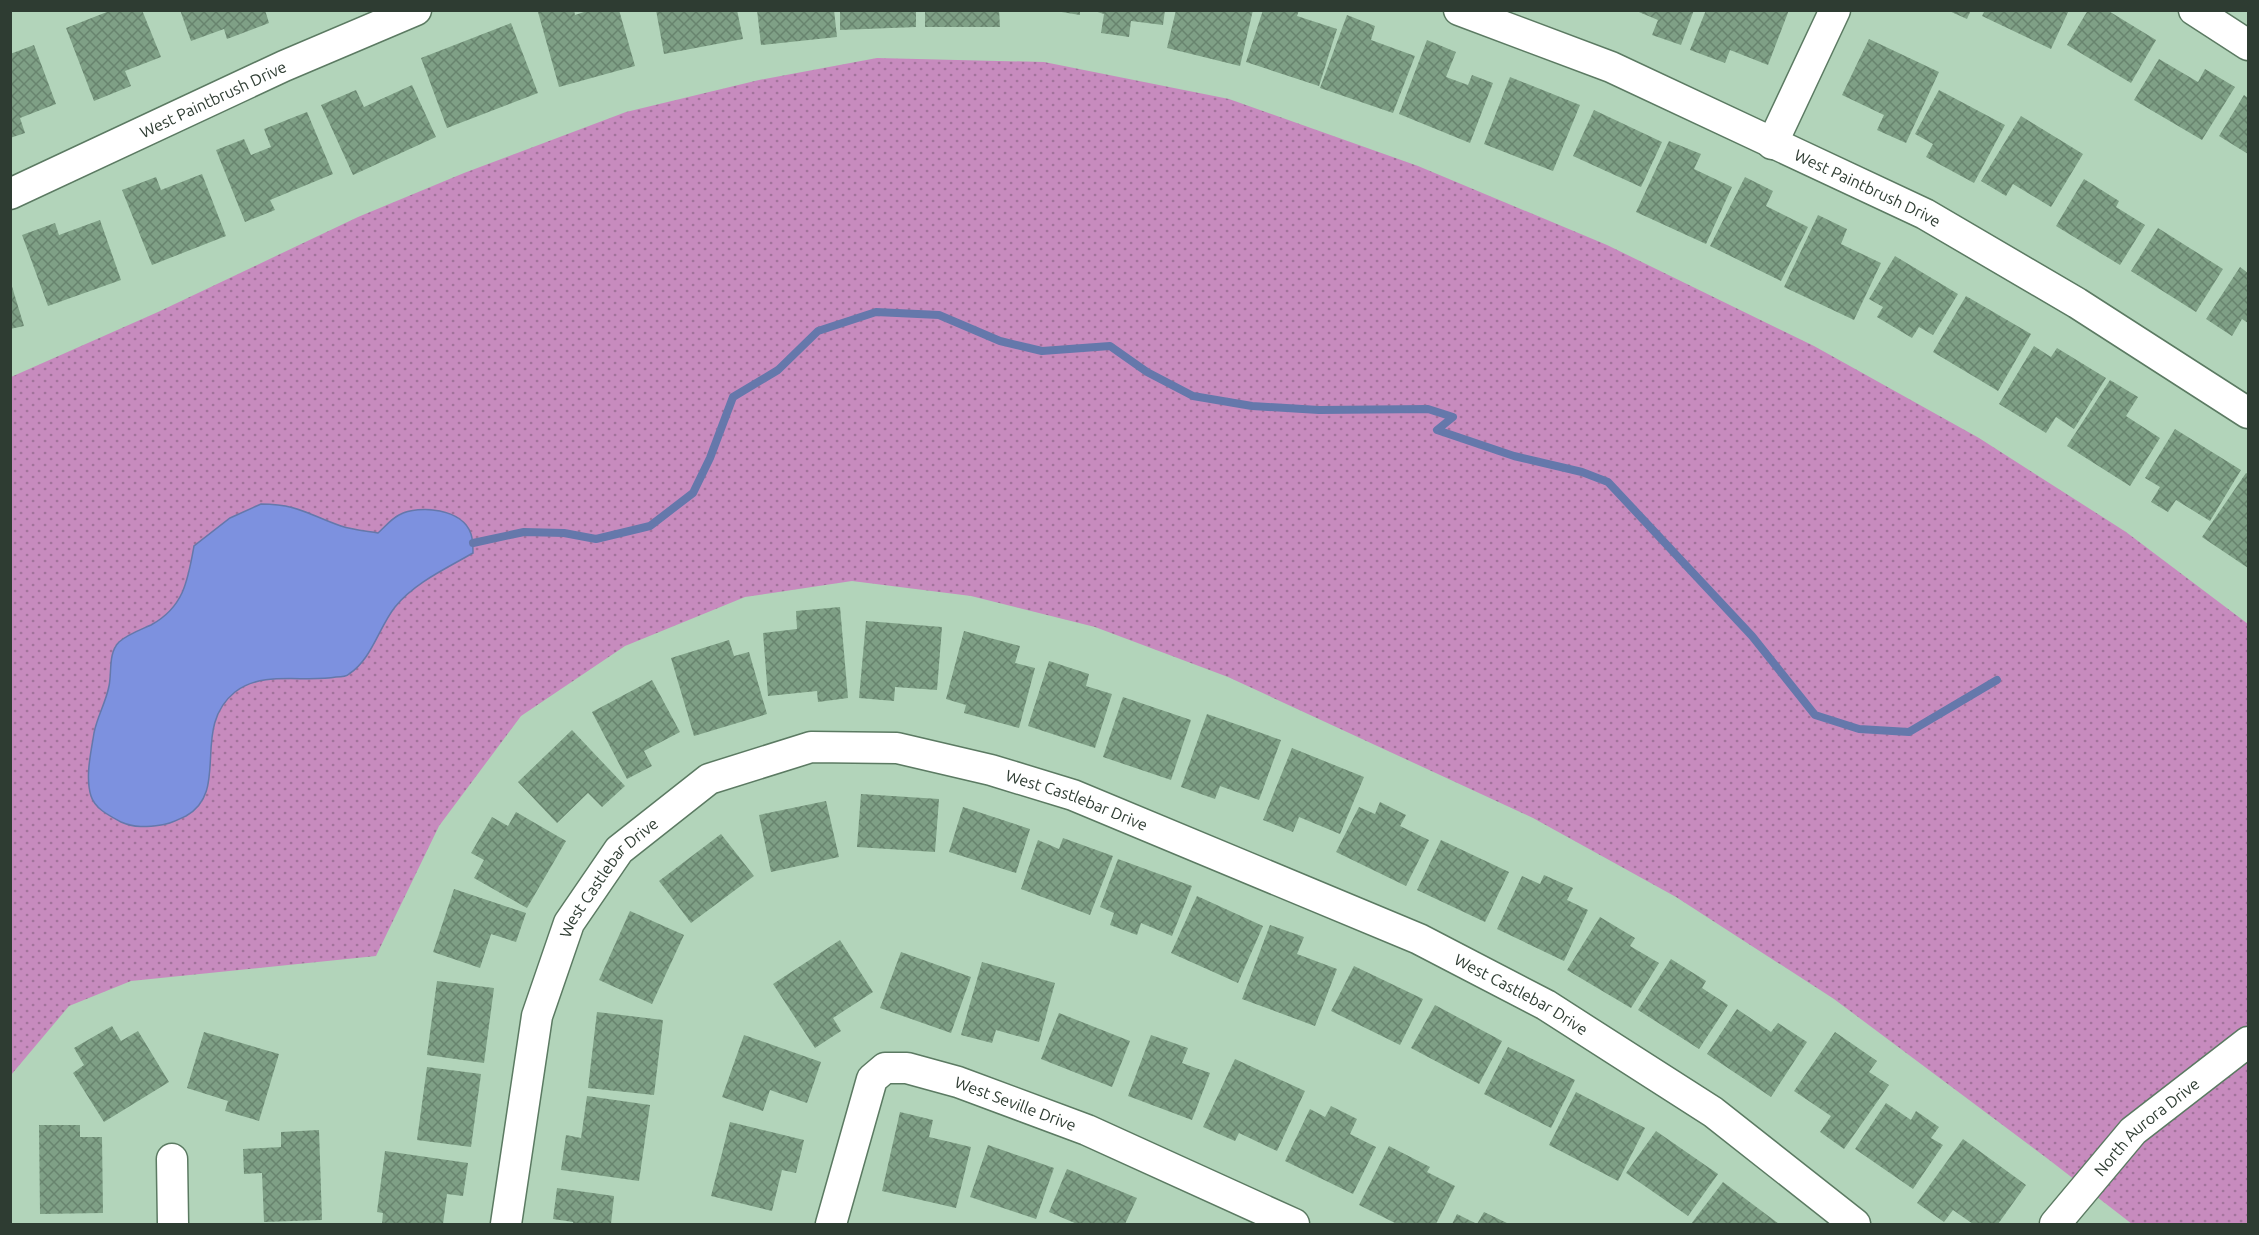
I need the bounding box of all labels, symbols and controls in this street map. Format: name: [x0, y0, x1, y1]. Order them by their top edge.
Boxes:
street label: West Paintbrush Drive: [137, 57, 289, 141]
street label: West Paintbrush Drive: [1792, 145, 1944, 230]
street label: West Castlebar Drive: [1004, 766, 1150, 834]
street label: West Castlebar Drive: [556, 814, 661, 940]
street label: West Castlebar Drive: [1452, 950, 1591, 1039]
street label: West Seville Drive: [952, 1073, 1079, 1134]
street label: North Aurora Drive: [2090, 1074, 2203, 1180]

